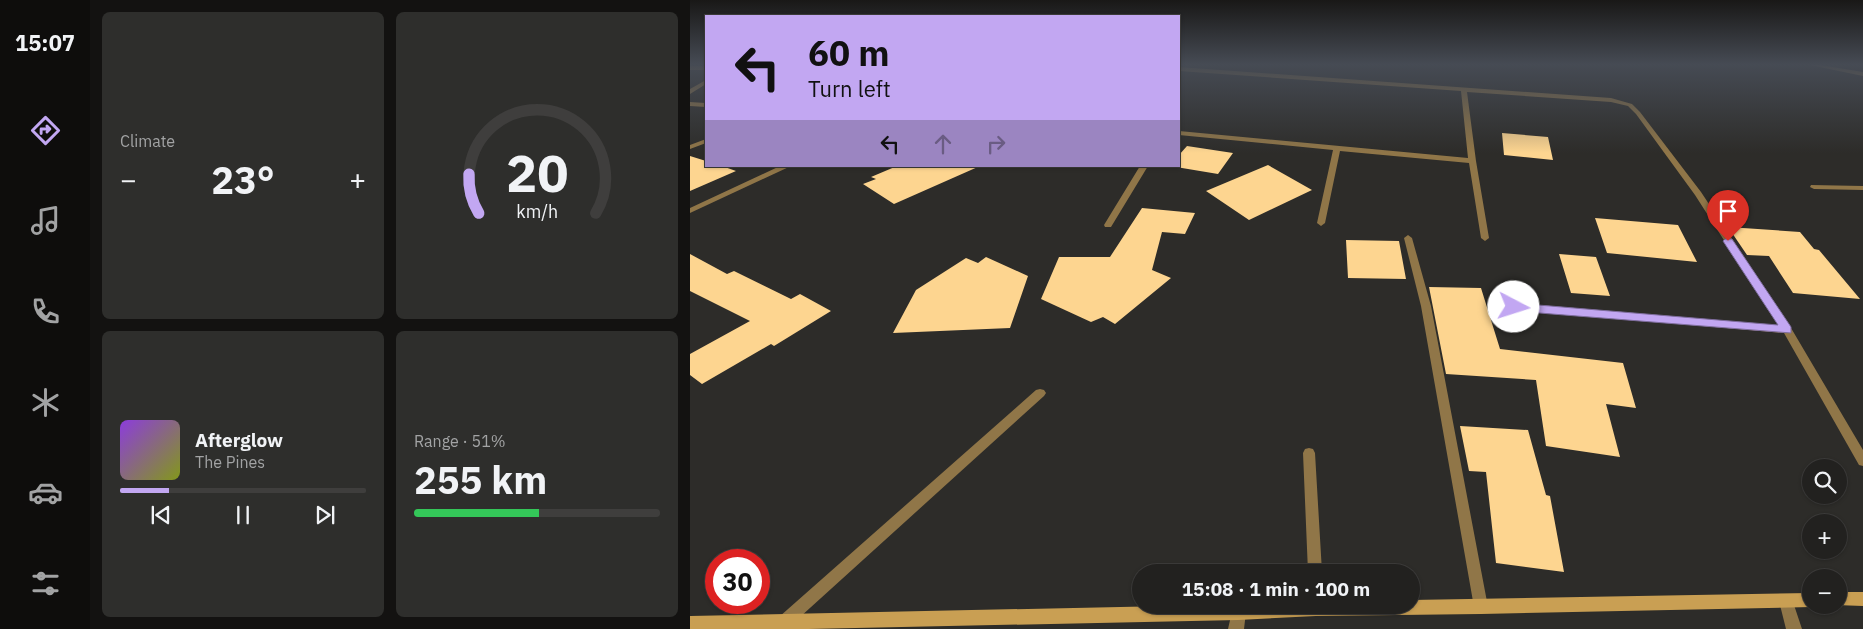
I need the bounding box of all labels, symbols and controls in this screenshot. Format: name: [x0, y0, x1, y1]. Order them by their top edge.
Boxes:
text: 15:07: [15, 28, 75, 57]
text: 60 m: [808, 30, 890, 76]
icon: left: [725, 35, 790, 100]
text: Turn left: [808, 74, 891, 103]
icon: directions: [28, 113, 63, 148]
icon: left: [876, 130, 904, 158]
icon: ahead: [929, 130, 957, 158]
icon: right: [982, 130, 1010, 158]
text: Climate: [120, 131, 175, 151]
text: 20: [506, 139, 568, 206]
text: 23°: [211, 155, 275, 204]
text: −: [120, 161, 137, 198]
text: +: [349, 161, 366, 198]
pin: [1707, 190, 1749, 241]
icon: arrive: [1714, 197, 1742, 225]
text: km/h: [516, 200, 558, 223]
icon: music: [28, 203, 63, 238]
position arrow: [1487, 280, 1539, 332]
icon: phone: [28, 294, 63, 329]
icon: climate: [28, 385, 63, 420]
text: Afterglow: [195, 428, 283, 452]
text: Range · 51%: [414, 431, 506, 451]
text: The Pines: [195, 452, 265, 472]
text: 255 km: [414, 455, 547, 504]
map controls: [1802, 459, 1847, 614]
button: search: [1802, 459, 1847, 504]
icon: car: [28, 475, 63, 510]
icon: previous: [147, 501, 175, 529]
icon: pause: [229, 501, 257, 529]
icon: next: [311, 501, 339, 529]
button: +: [1802, 514, 1847, 559]
speed limit sign: 30: [705, 549, 770, 614]
icon: filters: [28, 566, 63, 601]
button: −: [1802, 569, 1847, 614]
text: 15:08 · 1 min · 100 m: [1182, 577, 1370, 601]

